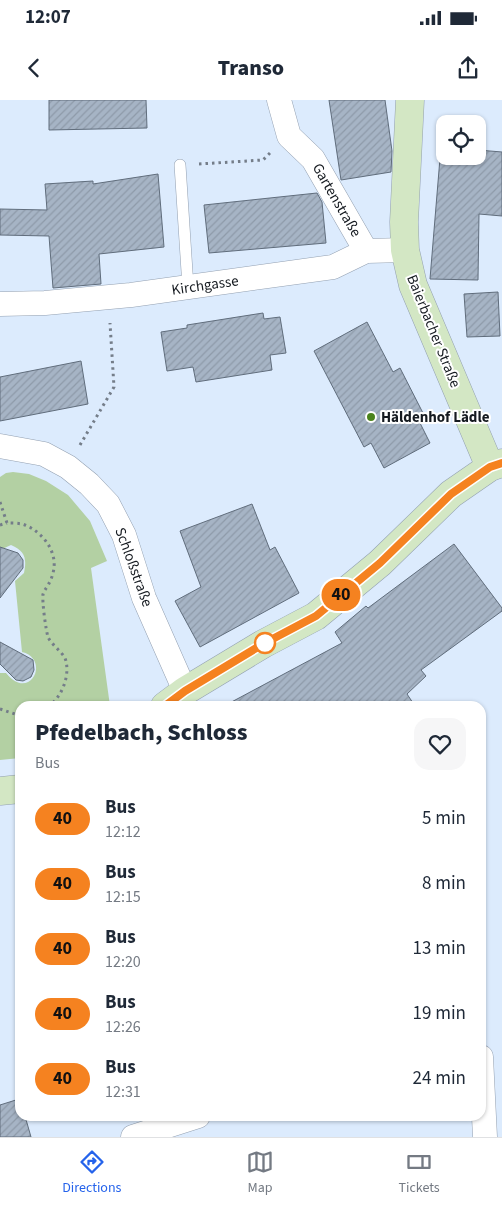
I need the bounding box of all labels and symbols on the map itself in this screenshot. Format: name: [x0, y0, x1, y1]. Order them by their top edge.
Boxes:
street label: Gartenstraße: [307, 159, 366, 241]
street label: Kirchgasse: [170, 270, 240, 301]
street label: Baierbacher Straße: [401, 272, 466, 391]
place label: Häldenhof Lädle: [381, 407, 490, 428]
marker: Häldenhof Lädle: [365, 411, 377, 423]
street label: Schloßstraße: [109, 525, 158, 610]
line badge: 40: [318, 579, 364, 611]
unlabelled marker: [254, 632, 276, 654]

